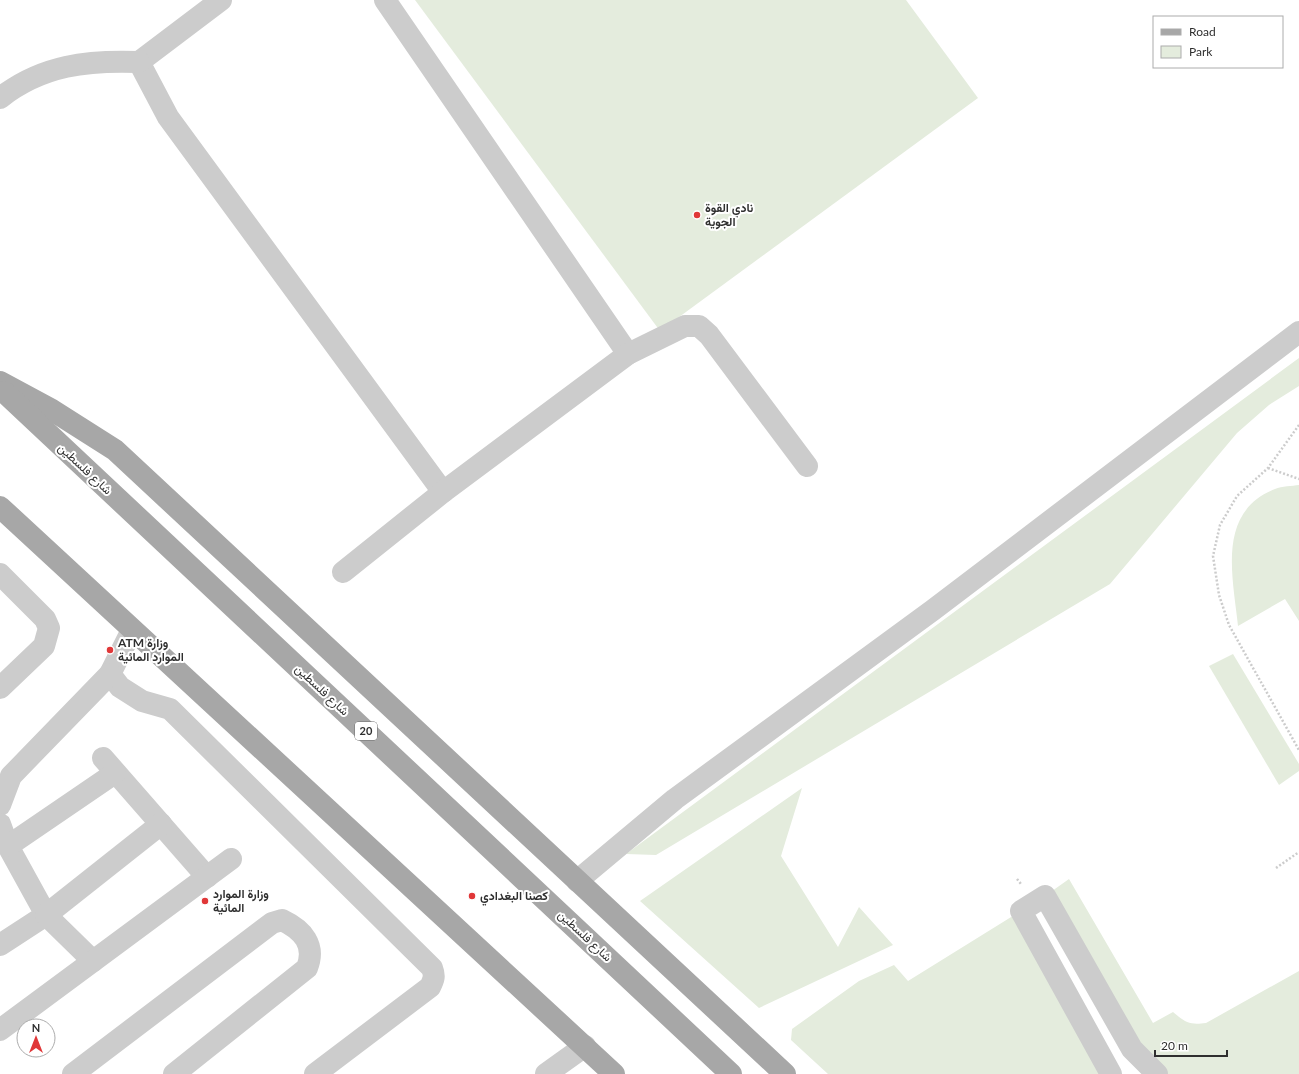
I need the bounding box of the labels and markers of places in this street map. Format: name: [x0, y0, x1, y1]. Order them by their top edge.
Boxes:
place label: نادي القوة الجوية: [705, 200, 754, 230]
marker: نادي القوة الجوية: [692, 210, 702, 220]
place label: ATM وزارة الموارد المائية: [117, 635, 184, 665]
marker: ATM وزارة الموارد المائية: [105, 645, 115, 655]
place label: وزارة الموارد المائية: [213, 886, 269, 915]
place label: كصنا البغدادي: [480, 888, 549, 906]
marker: كصنا البغدادي: [467, 891, 477, 901]
marker: وزارة الموارد المائية: [200, 896, 210, 906]

